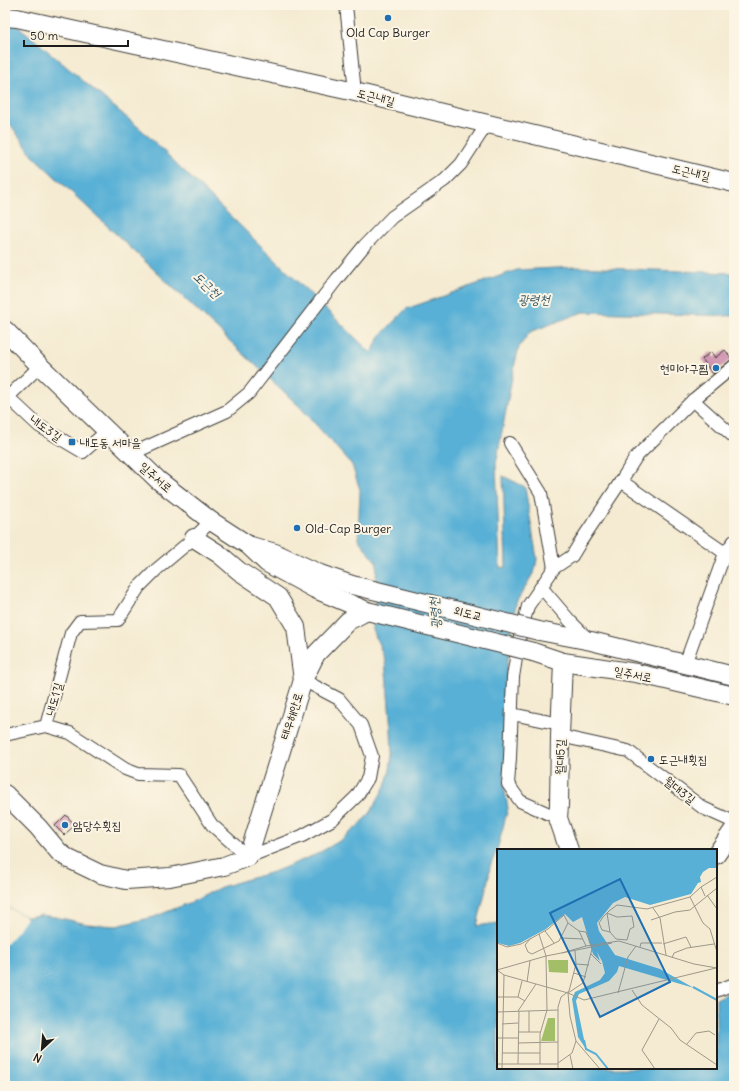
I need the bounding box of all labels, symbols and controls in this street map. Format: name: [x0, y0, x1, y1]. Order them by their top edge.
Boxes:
marker: Old Cap Burger: [383, 13, 393, 23]
scale bar: [24, 22, 128, 48]
place label: Old Cap Burger: [346, 25, 430, 40]
text: 50 m: [30, 28, 59, 43]
street label: 도근내길: [355, 85, 397, 109]
street label: 도근내길: [670, 160, 712, 184]
water label: 도근천: [190, 268, 225, 303]
water label: 광령천: [518, 291, 551, 308]
place label: 현미아구찜: [660, 361, 708, 376]
marker: 현미아구찜: [711, 363, 721, 373]
street label: 내도3길: [27, 412, 65, 445]
place label: 내도동 서마을: [80, 435, 141, 450]
marker: 내도동 서마을: [67, 437, 77, 447]
street label: 일주서로: [137, 459, 175, 495]
place label: Old-Cap Burger: [305, 521, 391, 536]
marker: Old-Cap Burger: [292, 523, 302, 533]
water label: 광령천: [425, 595, 445, 629]
street label: 외도교: [452, 602, 484, 624]
street label: 일주서로: [613, 663, 653, 685]
street label: 내도1길: [42, 680, 66, 717]
street label: 태우해안로: [276, 691, 306, 741]
street label: 월대5길: [552, 739, 568, 775]
place label: 도근내횟집: [659, 752, 707, 767]
marker: 도근내횟집: [646, 754, 656, 764]
street label: 월대3길: [661, 773, 699, 807]
place label: 암당수횟집: [73, 818, 121, 833]
marker: 암당수횟집: [60, 820, 70, 830]
inset map: [497, 849, 717, 1069]
north arrow: [22, 1029, 62, 1069]
text: N: [31, 1050, 44, 1066]

